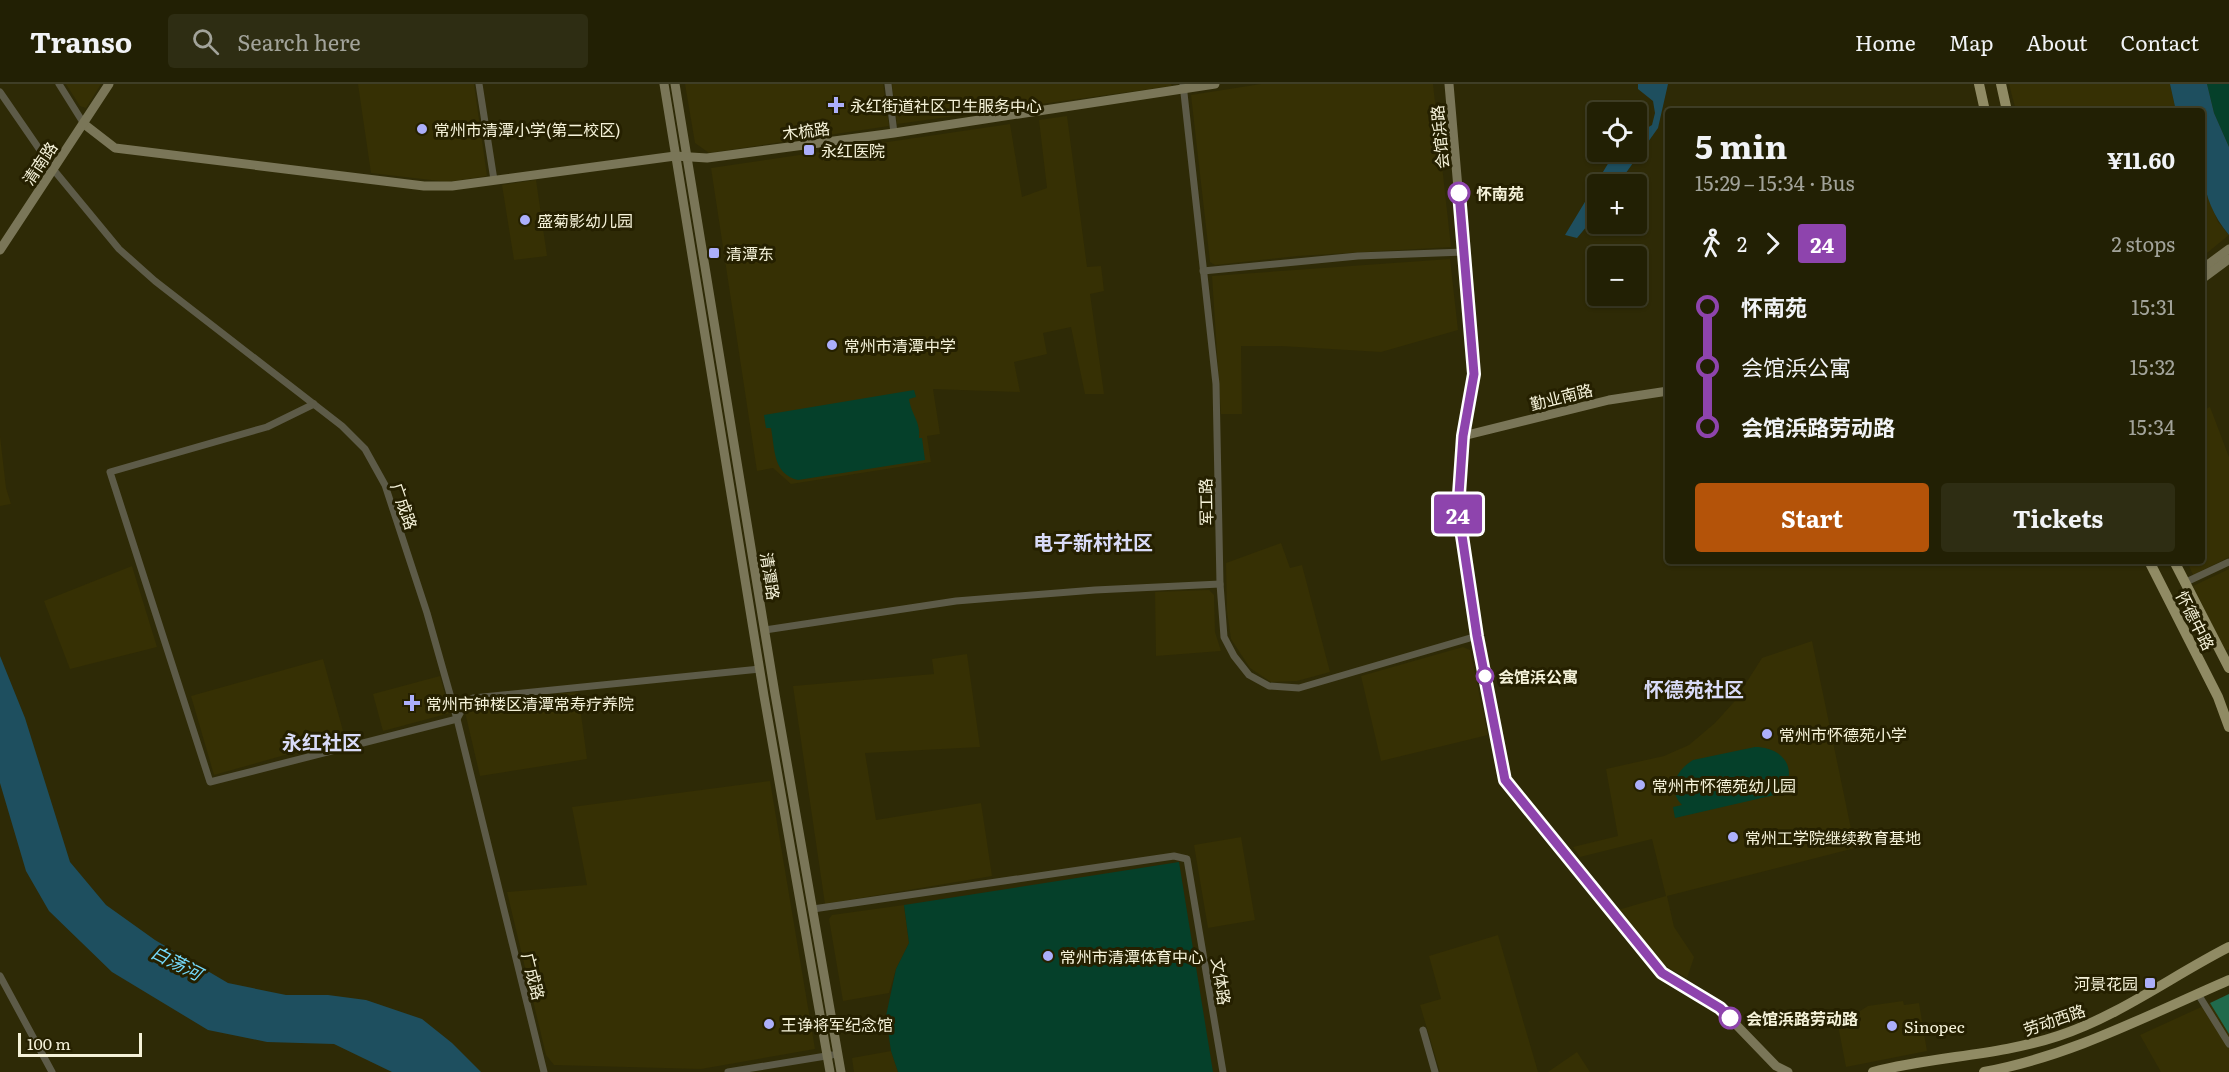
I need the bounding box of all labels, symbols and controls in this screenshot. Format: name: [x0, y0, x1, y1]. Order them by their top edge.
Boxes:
search box: [168, 14, 588, 68]
text: Transo: [30, 20, 132, 62]
icon: search: [189, 25, 222, 58]
text: Search here: [237, 25, 361, 58]
text: Home: [1855, 26, 1916, 57]
text: Map: [1949, 26, 1993, 57]
text: About: [2026, 26, 2088, 57]
text: Contact: [2121, 26, 2199, 57]
place label: 永红街道社区卫生服务中心: [850, 93, 1042, 117]
marker: 永红街道社区卫生服务中心: [827, 96, 845, 114]
map controls: [1587, 102, 1647, 306]
button: locate: [1587, 102, 1647, 162]
street label: 会馆浜路: [1424, 104, 1454, 170]
street label: 木梳路: [781, 115, 831, 145]
place label: 常州市清潭小学(第二校区): [434, 117, 621, 141]
text: 5 min: [1695, 120, 1787, 169]
marker: 常州市清潭小学(第二校区): [415, 122, 429, 136]
street label: 清南路: [16, 136, 62, 190]
place label: 永红医院: [821, 138, 885, 162]
marker: 永红医院: [802, 143, 816, 157]
text: ¥11.60: [2107, 143, 2175, 176]
text: 15:29 – 15:34 · Bus: [1695, 167, 1854, 197]
button: +: [1587, 174, 1647, 234]
place label: 怀南苑: [1476, 181, 1524, 205]
marker: 怀南苑: [1448, 182, 1470, 204]
place label: 盛菊影幼儿园: [537, 208, 633, 232]
marker: 盛菊影幼儿园: [518, 213, 532, 227]
icon: walk: [1695, 227, 1728, 260]
icon: forward: [1756, 227, 1789, 260]
text: 2: [1737, 228, 1747, 258]
text: 24: [1810, 228, 1834, 259]
text: 2 stops: [2111, 228, 2175, 258]
place label: 清潭东: [726, 241, 774, 265]
marker: 清潭东: [707, 246, 721, 260]
button: −: [1587, 246, 1647, 306]
text: 怀南苑: [1741, 290, 1807, 323]
text: 15:31: [2131, 291, 2175, 321]
place label: 常州市清潭中学: [844, 333, 956, 357]
marker: 常州市清潭中学: [825, 338, 839, 352]
text: 会馆浜公寓: [1741, 350, 1851, 383]
text: 15:32: [2130, 351, 2175, 381]
street label: 勤业南路: [1527, 377, 1595, 415]
text: 会馆浜路劳动路: [1741, 410, 1895, 443]
text: 15:34: [2128, 411, 2175, 441]
street label: 军工路: [1193, 478, 1217, 526]
street label: 广成路: [386, 479, 424, 533]
button: Start: [1695, 483, 1929, 552]
button: Tickets: [1941, 483, 2175, 552]
line badge: 24: [1431, 494, 1485, 534]
text: 24: [1446, 499, 1470, 530]
district label: 电子新村社区: [1033, 526, 1153, 556]
street label: 清潭路: [755, 550, 787, 602]
street label: 怀德中路: [2171, 586, 2221, 654]
place label: 会馆浜公寓: [1498, 664, 1578, 688]
marker: 会馆浜公寓: [1476, 667, 1494, 685]
district label: 怀德苑社区: [1644, 673, 1744, 703]
place label: 常州市钟楼区清潭常寿疗养院: [426, 691, 634, 715]
marker: 常州市钟楼区清潭常寿疗养院: [403, 694, 421, 712]
place label: 常州市怀德苑小学: [1779, 722, 1907, 746]
district label: 永红社区: [282, 726, 362, 756]
marker: 常州市怀德苑小学: [1760, 727, 1774, 741]
place label: 常州市怀德苑幼儿园: [1652, 773, 1796, 797]
marker: 常州市怀德苑幼儿园: [1633, 778, 1647, 792]
place label: 常州工学院继续教育基地: [1745, 825, 1921, 849]
marker: 常州工学院继续教育基地: [1726, 830, 1740, 844]
water label: 白荡河: [147, 938, 210, 988]
place label: 常州市清潭体育中心: [1060, 944, 1204, 968]
marker: 常州市清潭体育中心: [1041, 949, 1055, 963]
street label: 广成路: [517, 950, 551, 1002]
street label: 文体路: [1206, 955, 1238, 1007]
place label: 河景花园: [2074, 971, 2138, 995]
marker: 河景花园: [2143, 976, 2157, 990]
street label: 劳动西路: [2020, 997, 2088, 1041]
place label: 会馆浜路劳动路: [1746, 1006, 1858, 1030]
marker: 会馆浜路劳动路: [1719, 1007, 1741, 1029]
place label: 王诤将军纪念馆: [781, 1012, 893, 1036]
place label: Sinopec: [1904, 1014, 1965, 1038]
marker: 王诤将军纪念馆: [762, 1017, 776, 1031]
marker: Sinopec: [1885, 1019, 1899, 1033]
scale bar: [18, 1030, 142, 1058]
text: 100 m: [27, 1031, 71, 1055]

